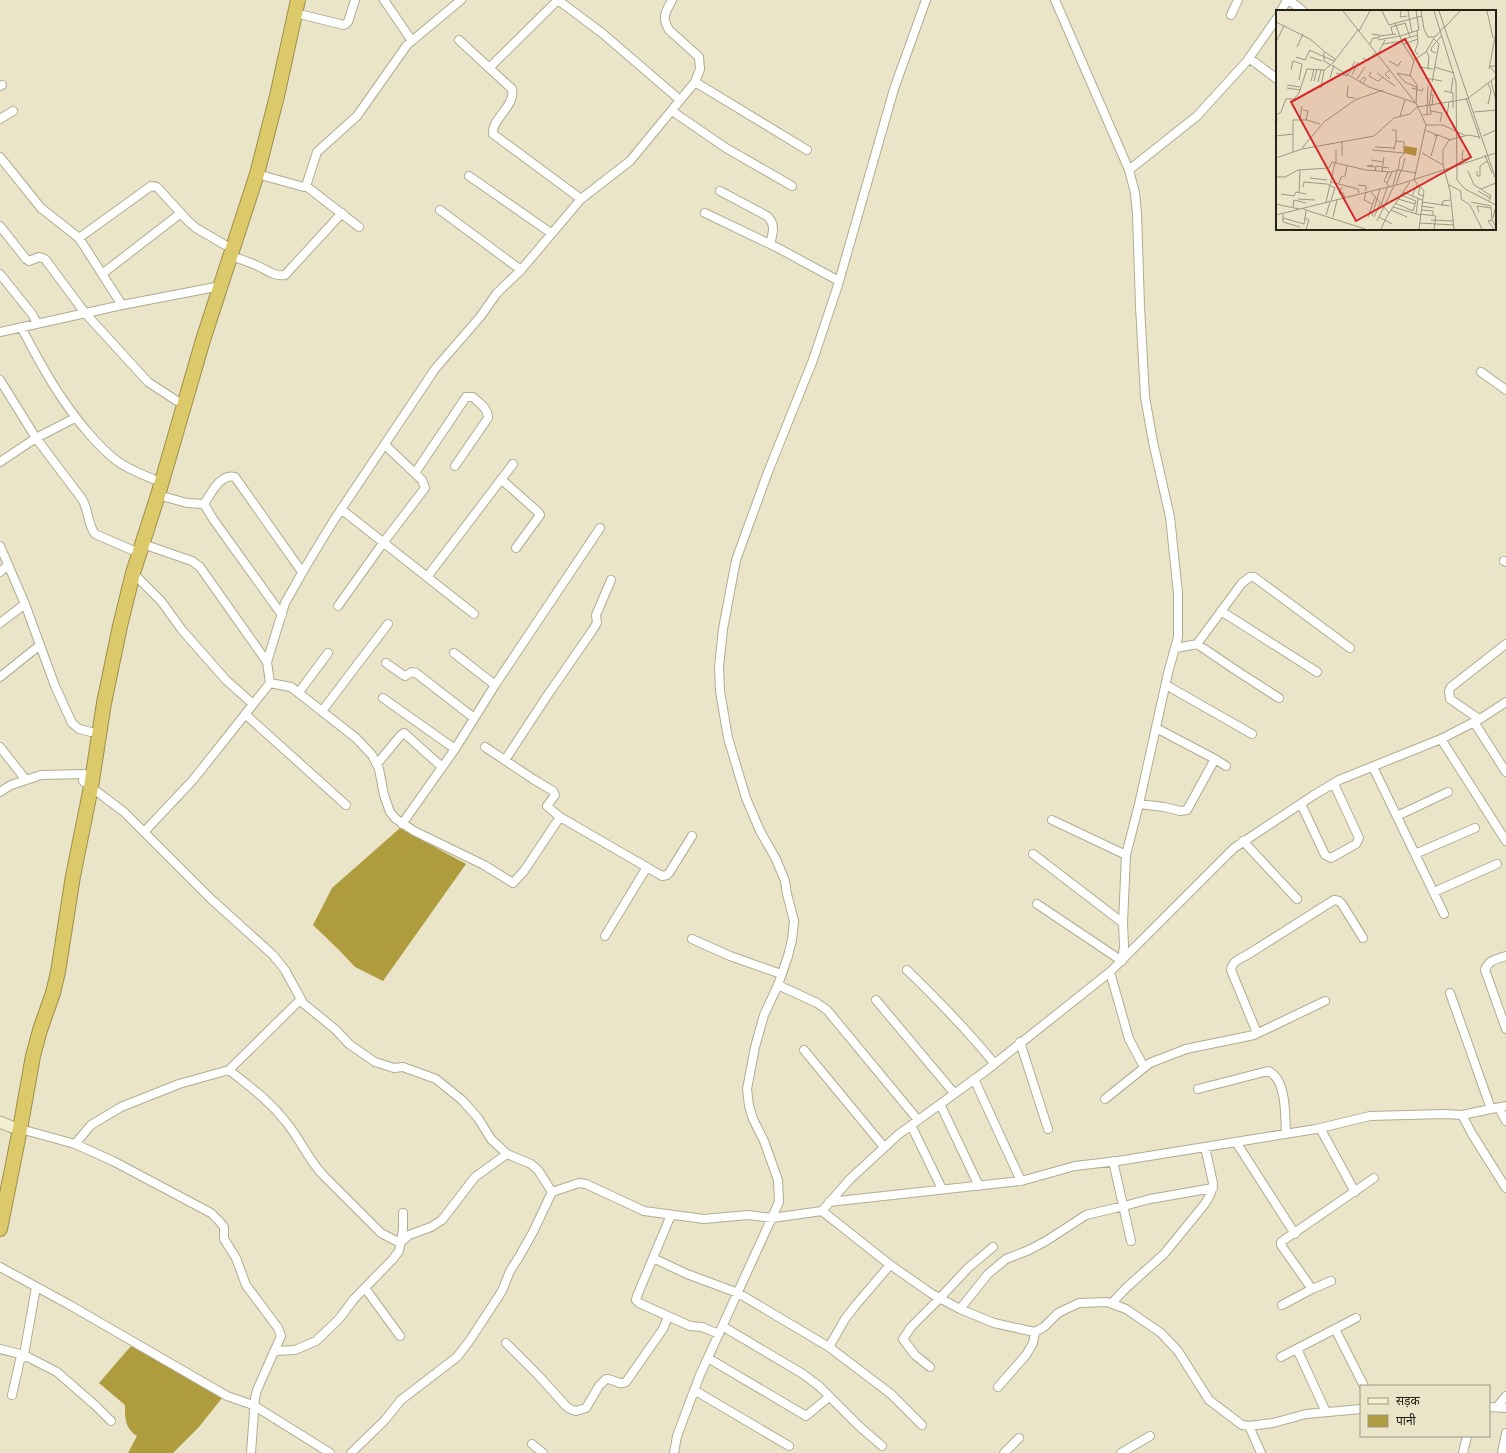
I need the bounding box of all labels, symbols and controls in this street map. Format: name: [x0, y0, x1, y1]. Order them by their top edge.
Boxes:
inset map: [1276, 10, 1496, 230]
legend: [1360, 1385, 1490, 1437]
text: सड़क: [1396, 1393, 1421, 1408]
text: पानी: [1396, 1413, 1417, 1428]

